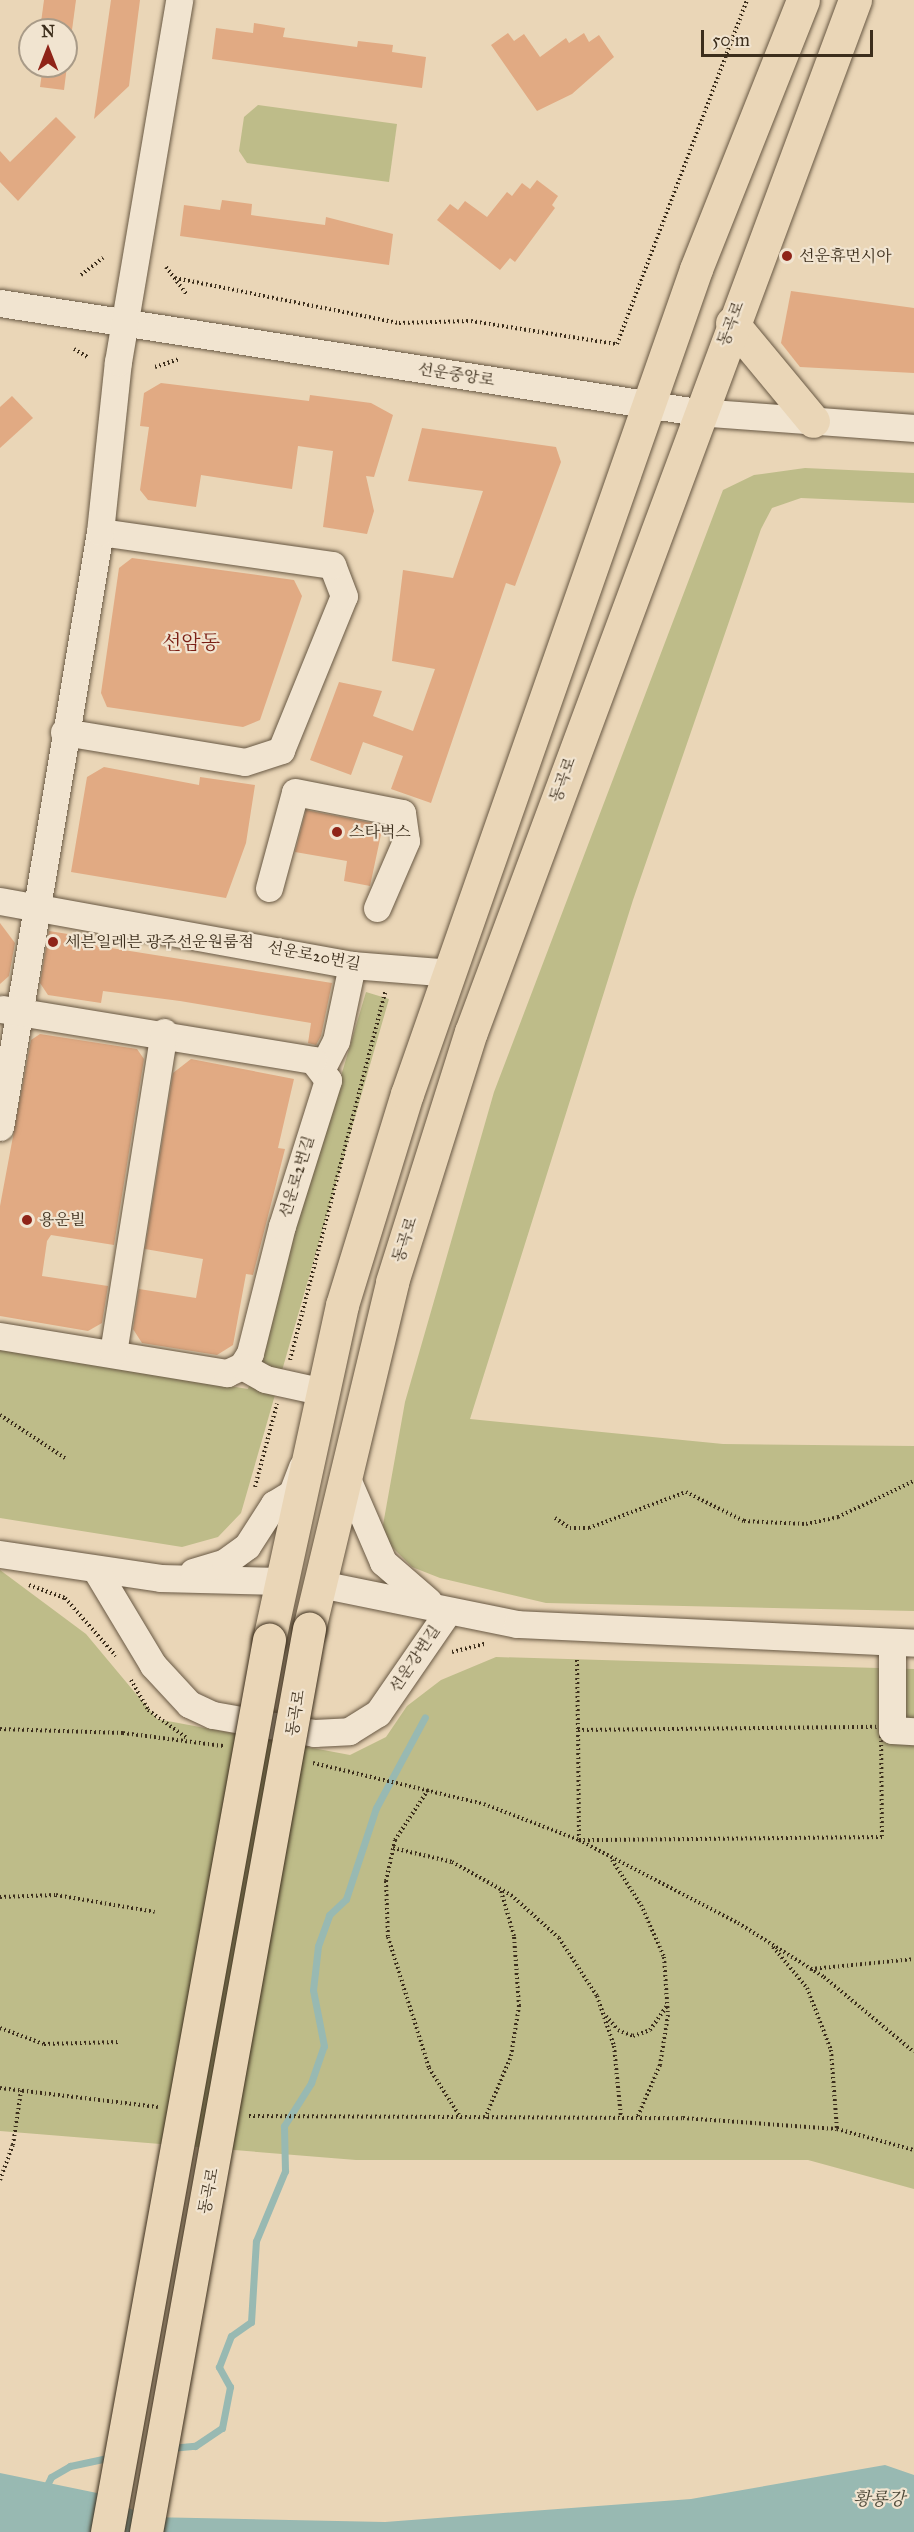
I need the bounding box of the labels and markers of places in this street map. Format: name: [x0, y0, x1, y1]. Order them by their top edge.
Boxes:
place label: 선운휴먼시아: [799, 246, 892, 266]
marker: 선운휴먼시아: [780, 249, 794, 263]
place label: 스타벅스: [349, 822, 411, 842]
marker: 스타벅스: [330, 825, 344, 839]
place label: 세븐일레븐 광주선운원룸점: [65, 932, 254, 952]
marker: 세븐일레븐 광주선운원룸점: [46, 935, 60, 949]
place label: 용운빌: [39, 1210, 85, 1230]
marker: 용운빌: [20, 1213, 34, 1227]

